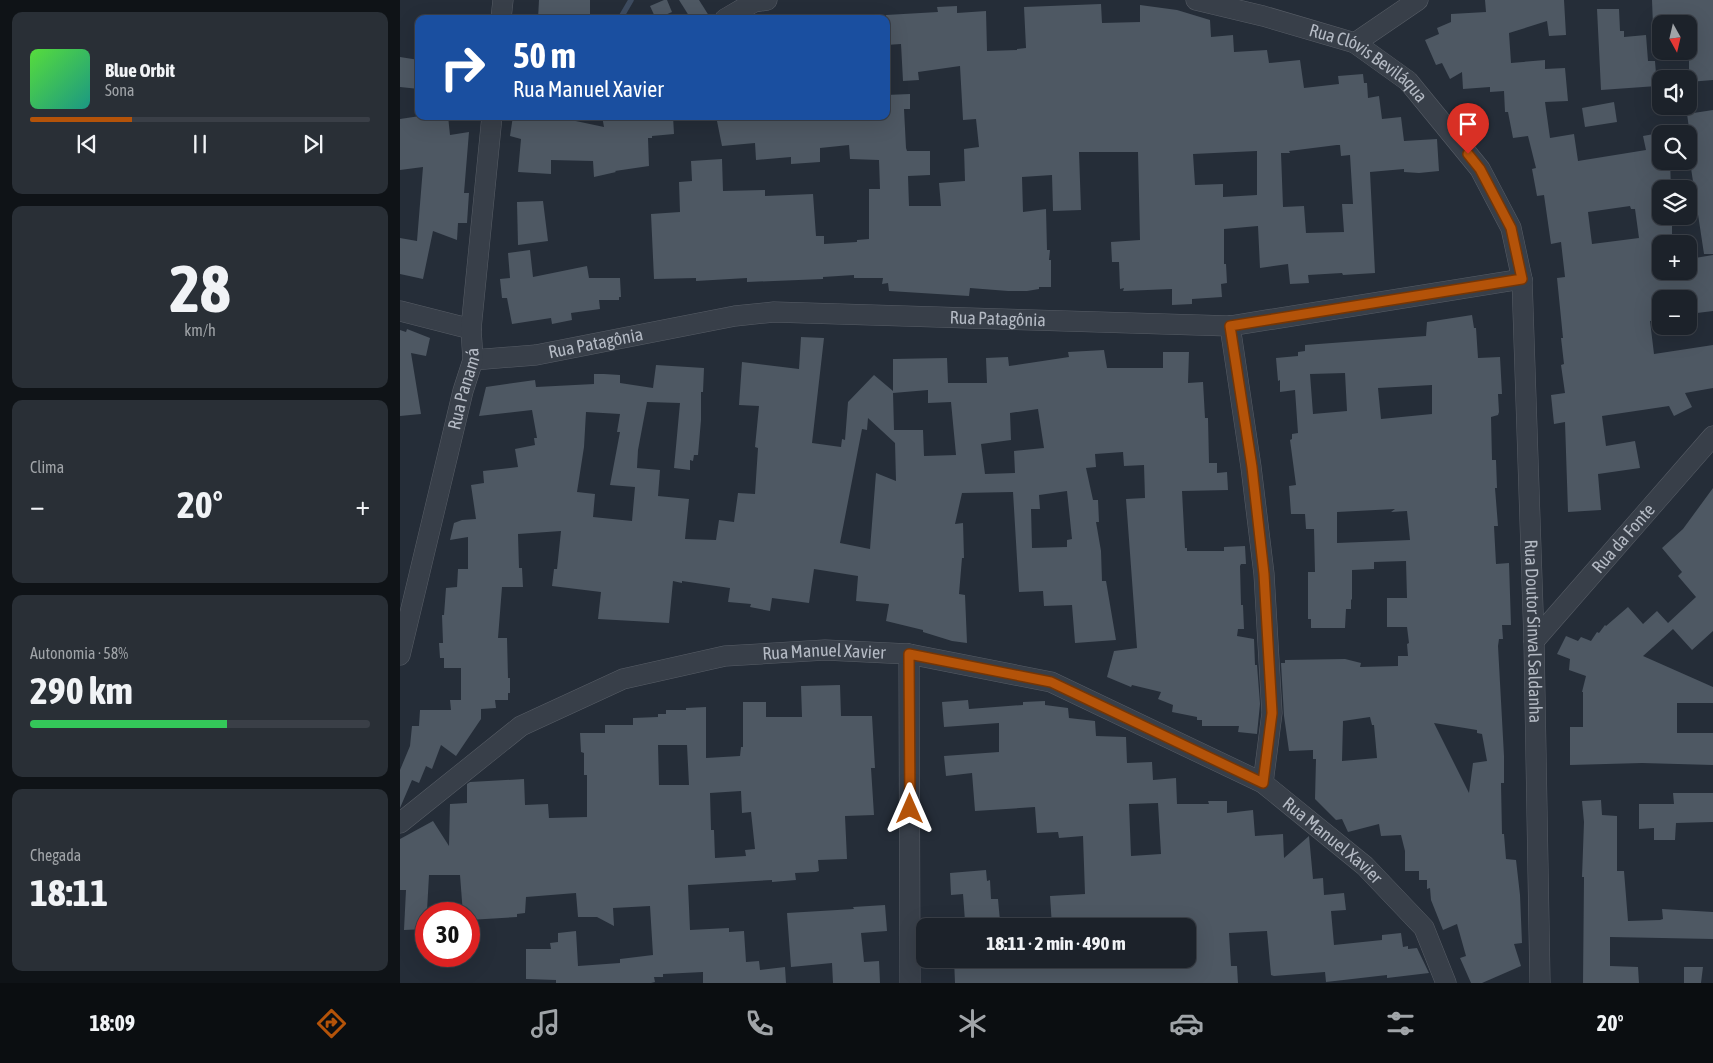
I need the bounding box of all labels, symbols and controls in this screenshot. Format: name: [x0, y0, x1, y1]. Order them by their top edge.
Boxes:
north arrow: [1652, 15, 1698, 60]
map controls: [1652, 15, 1697, 335]
street label: Rua Clóvis Beviláqua: [1307, 19, 1432, 106]
icon: right: [430, 35, 495, 100]
text: 50 m: [513, 35, 576, 75]
text: Blue Orbit: [105, 59, 175, 81]
button: sound: [1652, 70, 1697, 115]
text: Rua Manuel Xavier: [513, 76, 664, 102]
text: Sona: [105, 81, 134, 99]
pin: [1447, 103, 1489, 154]
icon: arrive: [1454, 110, 1482, 138]
button: search: [1652, 125, 1697, 170]
icon: previous: [73, 130, 101, 158]
icon: pause: [186, 130, 214, 158]
icon: next: [299, 130, 327, 158]
button: layers: [1652, 180, 1697, 225]
button: +: [1652, 235, 1697, 280]
text: 28: [169, 251, 231, 326]
button: −: [1652, 290, 1697, 335]
street label: Rua Patagônia: [949, 306, 1046, 330]
text: km/h: [184, 321, 216, 339]
street label: Rua Patagônia: [546, 323, 645, 362]
street label: Rua Panamá: [443, 347, 484, 432]
text: Clima: [30, 458, 64, 476]
text: 20°: [177, 483, 223, 526]
text: −: [30, 489, 45, 521]
text: +: [355, 489, 370, 521]
street label: Rua da Fonte: [1587, 499, 1659, 577]
street label: Rua Doutor Sinval Saldanha: [1521, 539, 1546, 723]
street label: Rua Manuel Xavier: [762, 639, 887, 664]
text: Autonomia · 58%: [30, 644, 128, 662]
text: 290 km: [30, 669, 133, 712]
position arrow: [883, 782, 935, 834]
street label: Rua Manuel Xavier: [1279, 792, 1388, 888]
text: Chegada: [30, 846, 81, 864]
text: 18:11: [30, 871, 108, 914]
speed limit sign: 30: [415, 902, 480, 967]
text: 18:11 · 2 min · 490 m: [986, 932, 1126, 954]
icon: directions: [314, 1006, 349, 1041]
icon: music: [528, 1006, 563, 1041]
icon: phone: [742, 1006, 777, 1041]
icon: climate: [955, 1006, 990, 1041]
icon: car: [1169, 1006, 1204, 1041]
icon: filters: [1383, 1006, 1418, 1041]
text: 18:09: [89, 1010, 135, 1036]
text: 20°: [1597, 1010, 1624, 1036]

